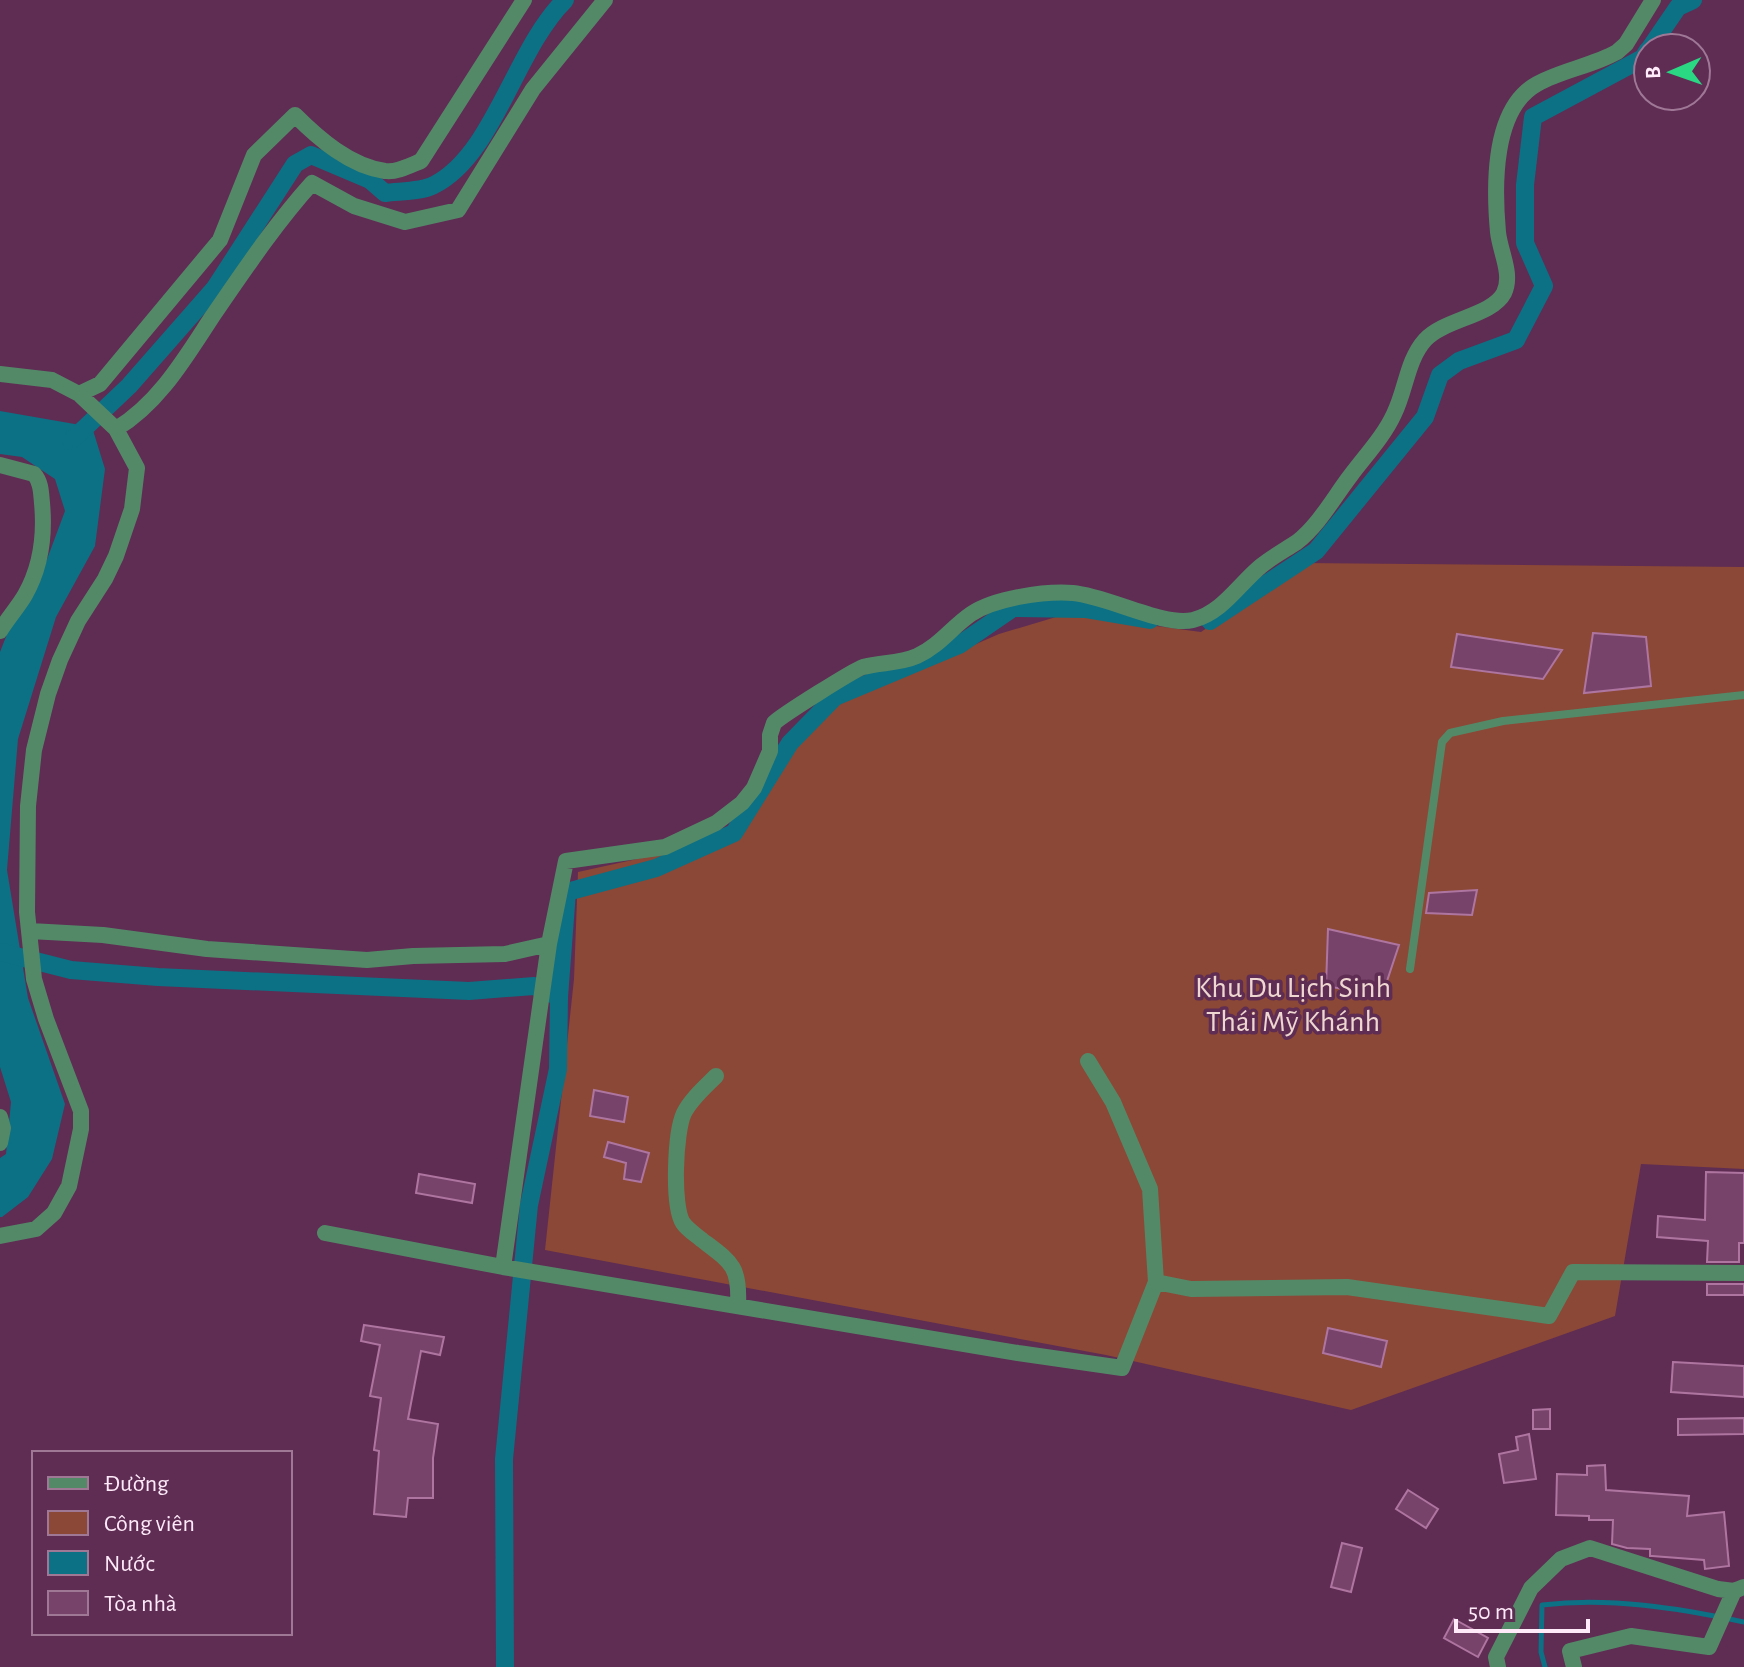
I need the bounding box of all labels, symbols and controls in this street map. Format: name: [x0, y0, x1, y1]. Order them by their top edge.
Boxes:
north arrow: [1632, 32, 1712, 112]
text: B: [1642, 66, 1664, 79]
park label: Khu Du Lịch Sinh Thái Mỹ Khánh: [1195, 973, 1391, 1037]
legend: [32, 1451, 292, 1635]
text: Đường: [104, 1472, 169, 1496]
text: Công viên: [104, 1512, 195, 1536]
text: Nước: [104, 1552, 155, 1576]
scale bar: [1456, 1583, 1588, 1633]
text: Tòa nhà: [104, 1592, 177, 1616]
text: 50 m: [1468, 1600, 1514, 1624]

